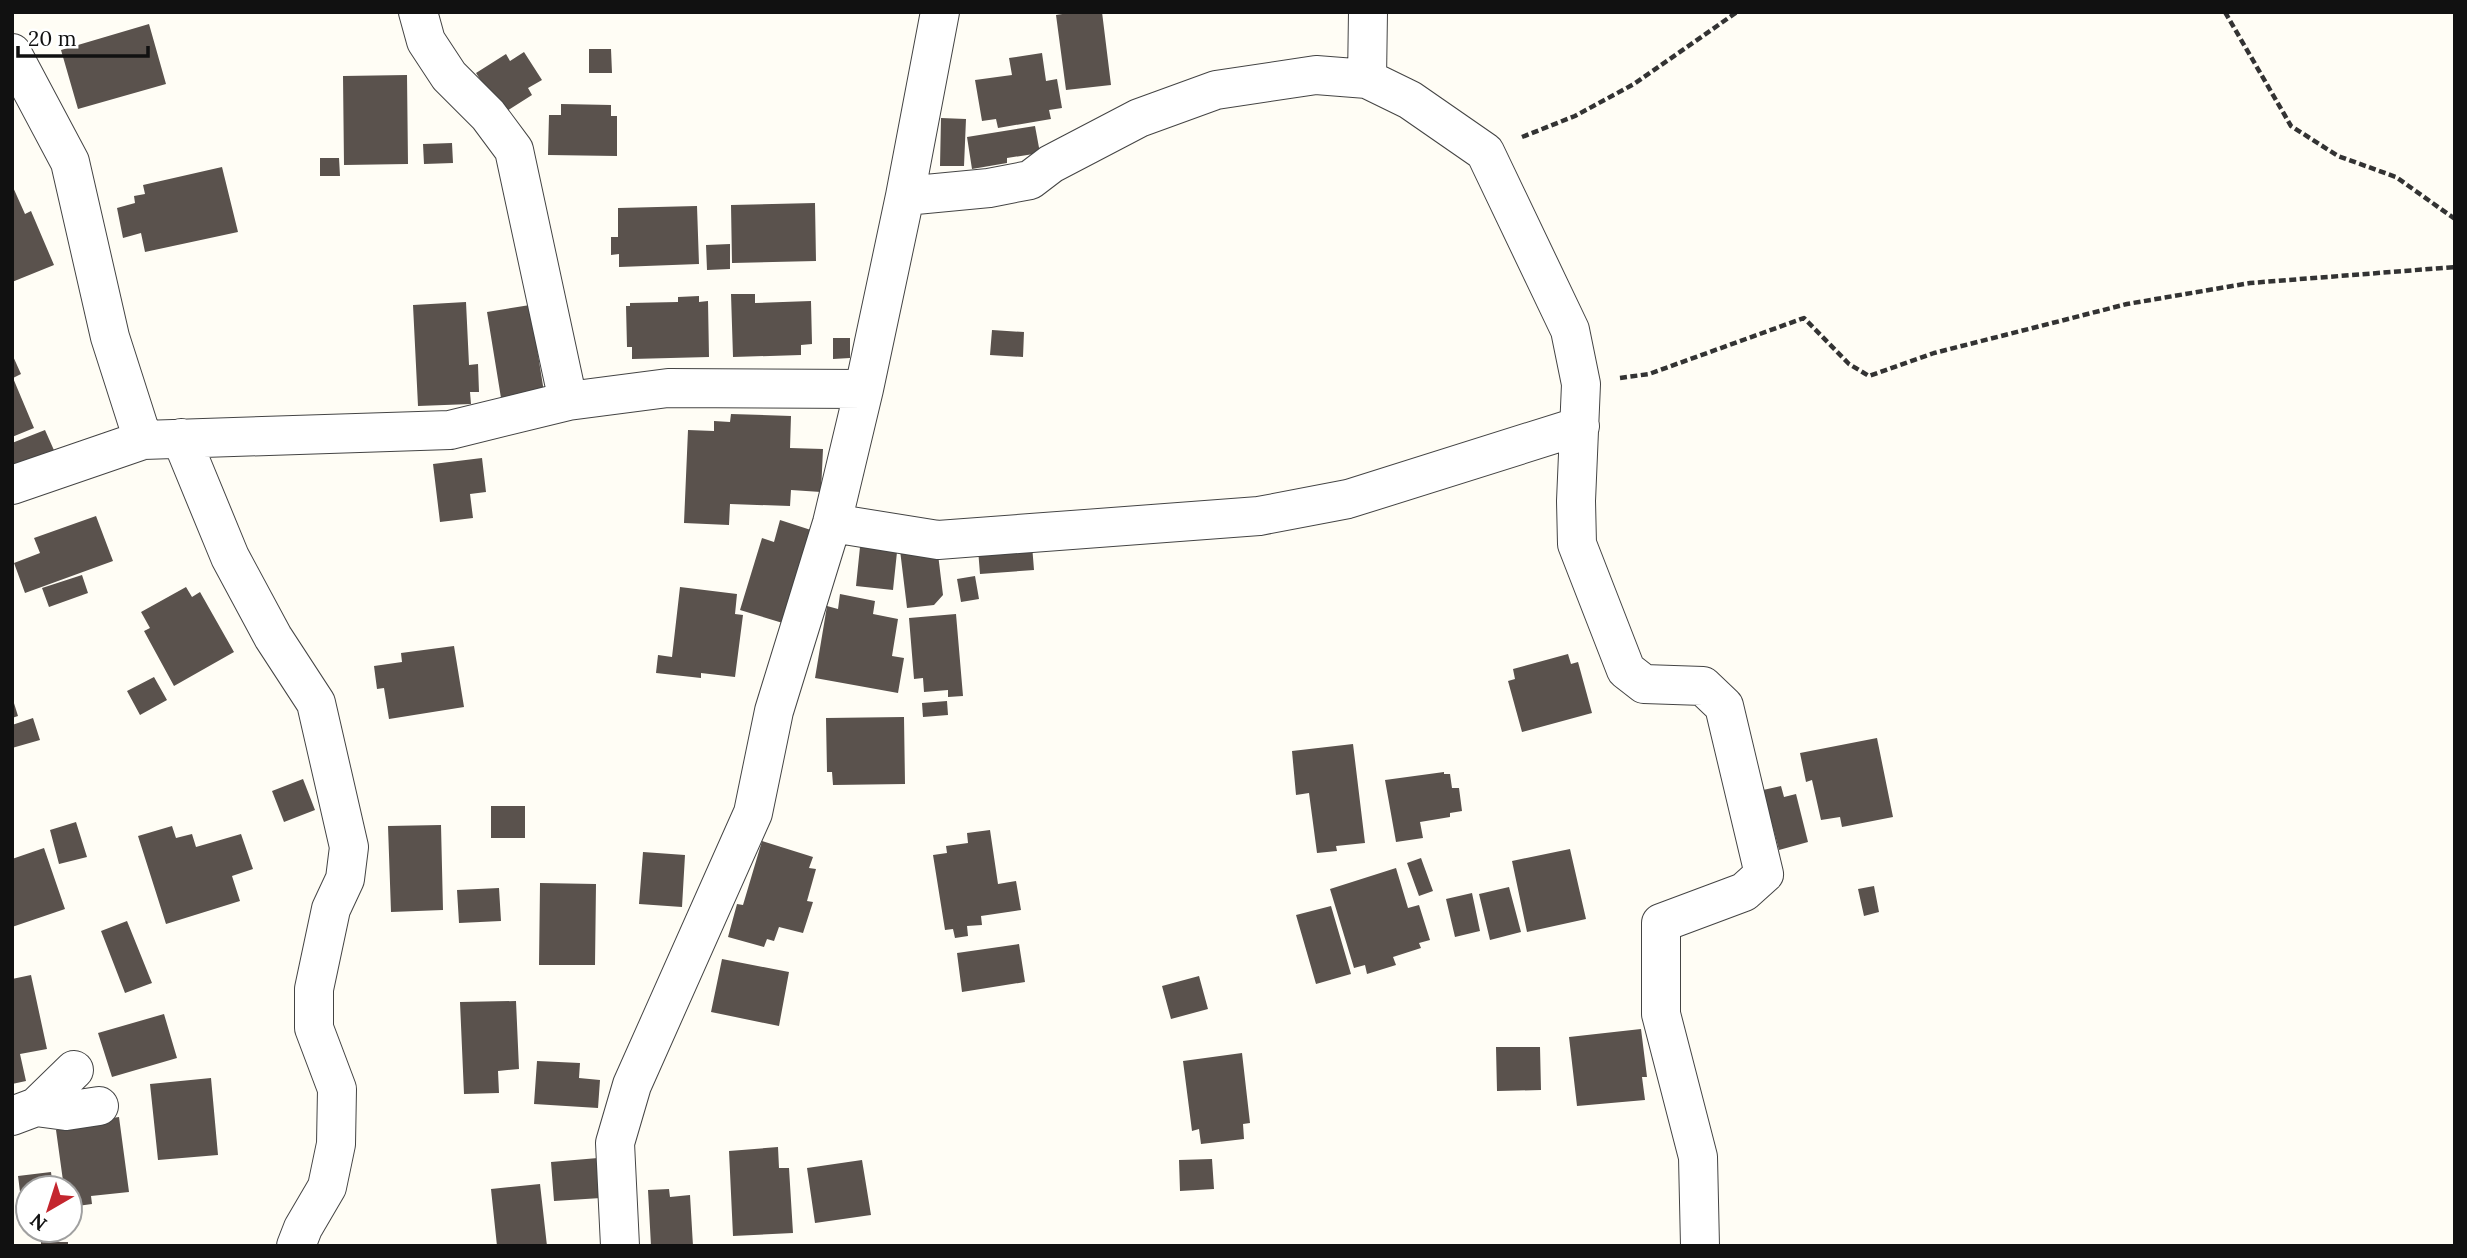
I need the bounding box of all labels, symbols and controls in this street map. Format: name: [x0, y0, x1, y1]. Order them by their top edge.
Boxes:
scale bar: [18, 14, 147, 58]
text: 20 m: [28, 25, 77, 52]
north arrow: [14, 1174, 84, 1244]
text: N: [25, 1208, 52, 1236]

